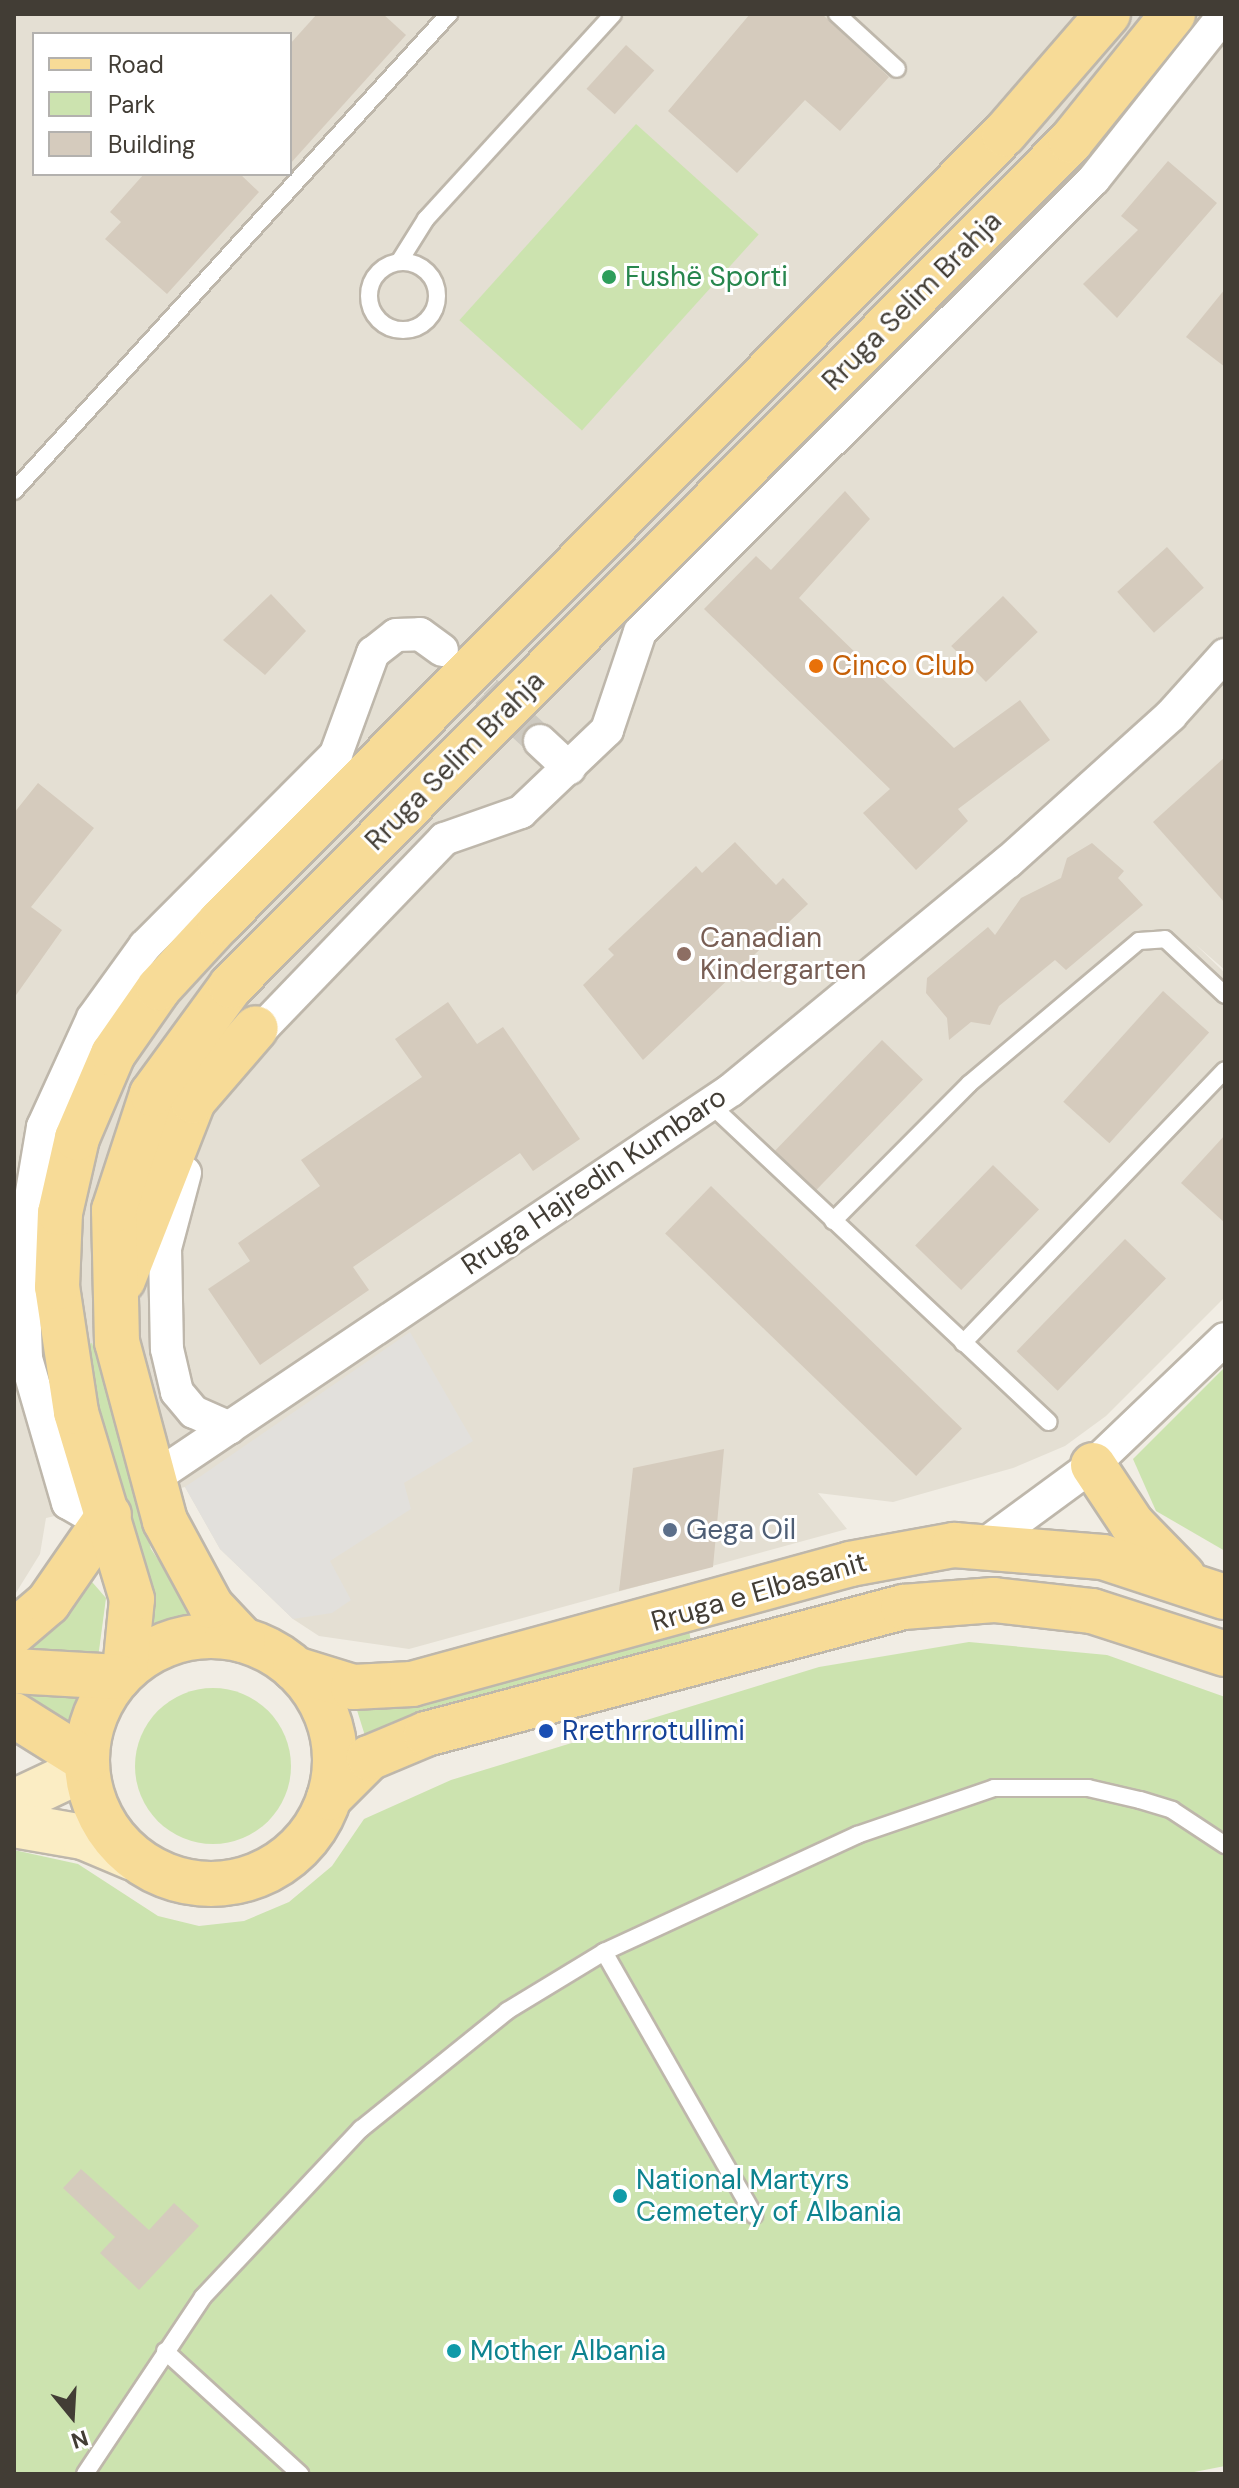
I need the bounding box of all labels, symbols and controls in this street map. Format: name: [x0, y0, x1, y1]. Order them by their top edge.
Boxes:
legend: [32, 32, 292, 176]
text: Road: [108, 49, 164, 80]
text: Park: [108, 89, 155, 120]
text: Building: [108, 129, 195, 160]
street label: Rruga Selim Brahja: [815, 204, 1009, 398]
place label: Fushë Sporti: [625, 260, 788, 294]
marker: Fushë Sporti: [600, 268, 618, 286]
place label: Cinco Club: [832, 649, 975, 683]
marker: Cinco Club: [807, 657, 825, 675]
street label: Rruga Selim Brahja: [358, 664, 552, 858]
place label: Canadian Kindergarten: [700, 921, 866, 987]
marker: Canadian Kindergarten: [675, 945, 693, 963]
street label: Rruga Hajredin Kumbaro: [455, 1080, 733, 1282]
place label: Gega Oil: [686, 1513, 796, 1547]
marker: Gega Oil: [661, 1521, 679, 1539]
street label: Rruga e Elbasanit: [647, 1545, 871, 1639]
place label: Rrethrrotullimi: [562, 1714, 745, 1748]
marker: Rrethrrotullimi: [537, 1722, 555, 1740]
place label: National Martyrs Cemetery of Albania: [636, 2163, 901, 2229]
marker: National Martyrs Cemetery of Albania: [611, 2187, 629, 2205]
place label: Mother Albania: [470, 2334, 666, 2368]
marker: Mother Albania: [445, 2342, 463, 2360]
north arrow: [32, 2376, 112, 2456]
text: N: [67, 2423, 92, 2456]

